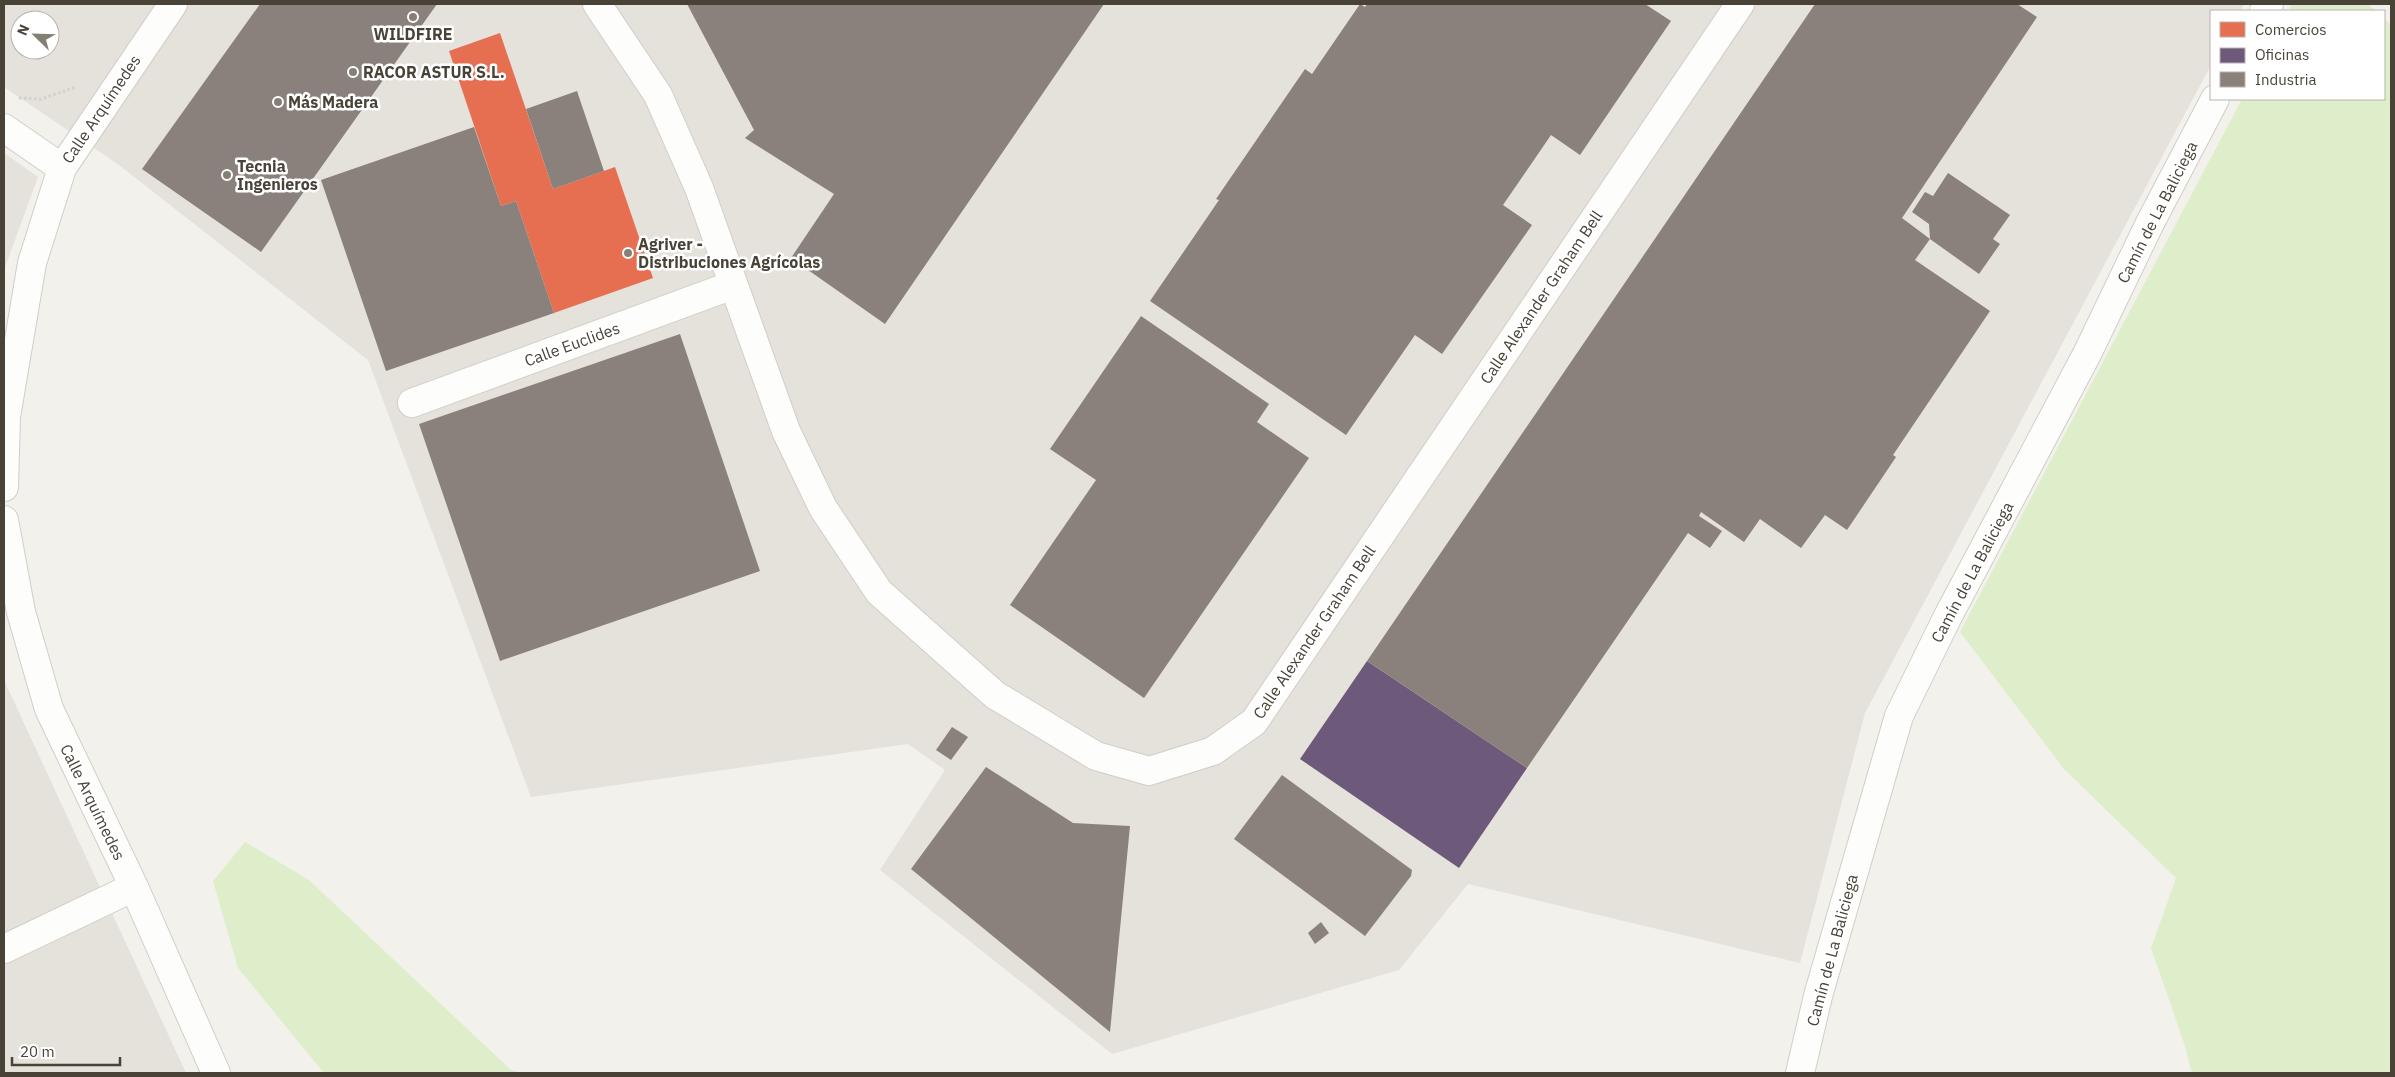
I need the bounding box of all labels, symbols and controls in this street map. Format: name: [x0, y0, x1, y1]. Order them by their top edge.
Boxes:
north arrow: [10, 10, 60, 60]
legend: [2210, 10, 2385, 100]
marker: WILDFIRE: [407, 11, 419, 23]
text: Comercios: [2255, 20, 2326, 39]
text: N: [13, 22, 33, 38]
place label: WILDFIRE: [374, 24, 452, 44]
text: Oficinas: [2255, 45, 2309, 64]
street label: Calle Arquímedes: [57, 51, 145, 167]
place label: RACOR ASTUR S.L.: [363, 62, 505, 82]
marker: RACOR ASTUR S.L.: [347, 66, 359, 78]
text: Industria: [2255, 70, 2316, 89]
place label: Más Madera: [288, 92, 378, 112]
marker: Más Madera: [272, 96, 284, 108]
street label: Camín de La Baliciega: [2113, 137, 2202, 286]
place label: Tecnia Ingenieros: [237, 156, 318, 194]
marker: Tecnia Ingenieros: [221, 169, 233, 181]
street label: Calle Alexander Graham Bell: [1475, 206, 1607, 388]
place label: Agriver - Distribuciones Agrícolas: [638, 234, 820, 272]
marker: Agriver - Distribuciones Agrícolas: [622, 247, 634, 259]
street label: Calle Euclides: [521, 317, 623, 371]
street label: Camín de La Baliciega: [1926, 498, 2018, 646]
street label: Calle Alexander Graham Bell: [1248, 541, 1380, 723]
street label: Calle Arquímedes: [56, 741, 130, 863]
street label: Camín de La Baliciega: [1802, 871, 1862, 1028]
scale bar: [12, 1034, 120, 1066]
text: 20 m: [20, 1042, 55, 1061]

